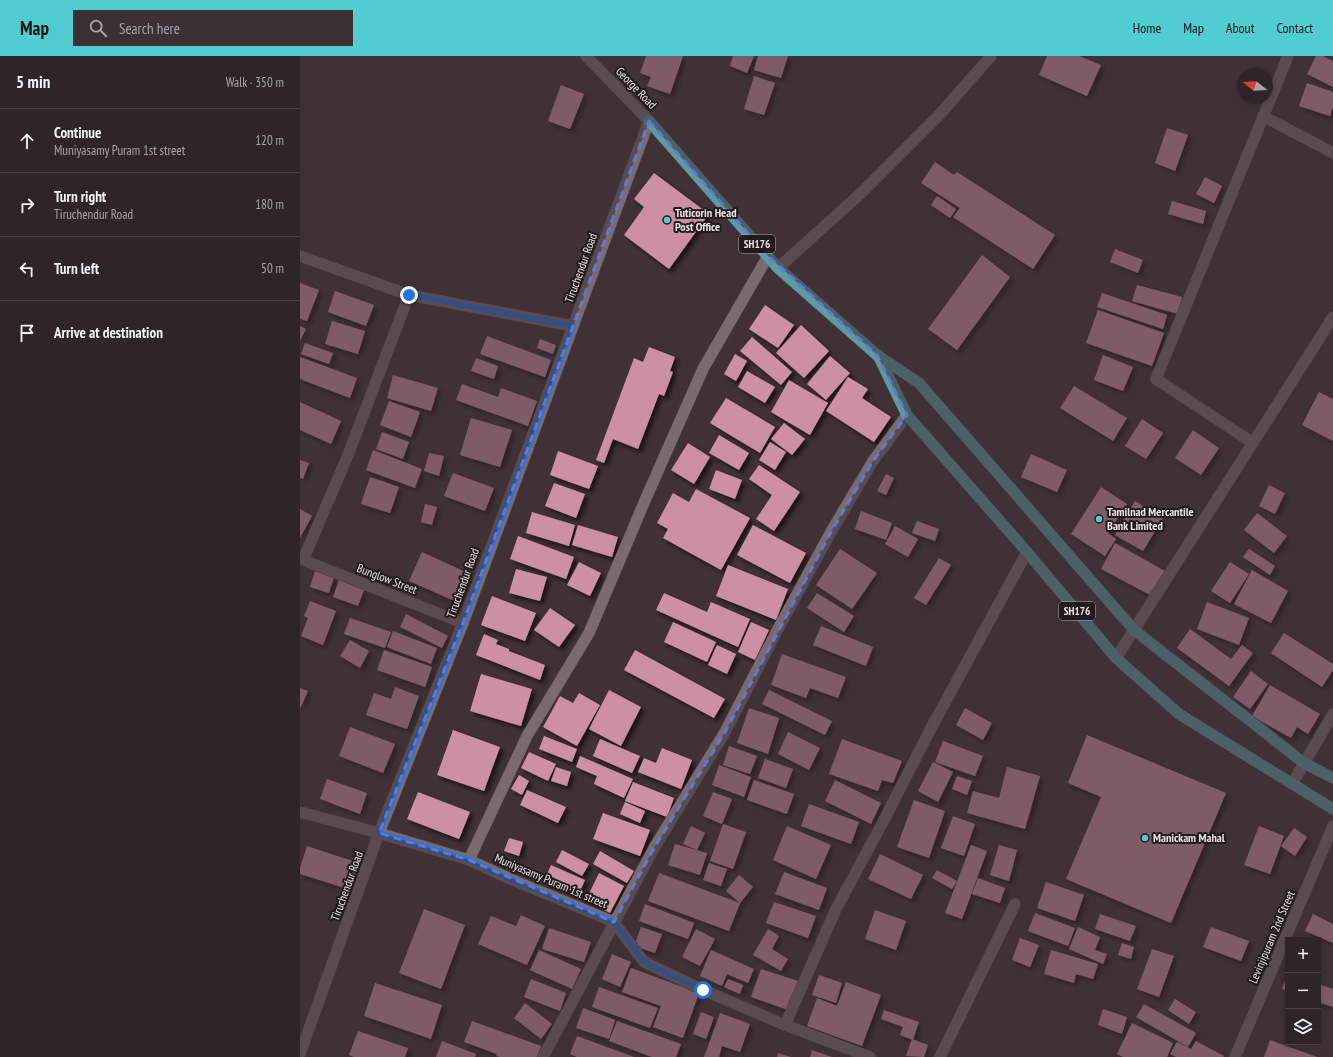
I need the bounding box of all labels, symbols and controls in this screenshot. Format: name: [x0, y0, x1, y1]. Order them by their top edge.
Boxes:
search box: [73, 10, 353, 46]
text: Map: [20, 16, 49, 40]
icon: search: [87, 17, 109, 39]
text: Search here: [119, 19, 180, 38]
text: Home: [1133, 19, 1161, 37]
text: Map: [1183, 19, 1204, 37]
text: About: [1226, 19, 1255, 37]
text: Contact: [1277, 19, 1313, 37]
street label: George Road: [613, 64, 660, 112]
north arrow: [1237, 68, 1273, 104]
text: 5 min: [16, 71, 50, 93]
text: Walk · 350 m: [226, 74, 284, 91]
text: Continue: [54, 123, 101, 142]
icon: ahead: [16, 130, 38, 152]
text: 120 m: [255, 132, 284, 149]
text: Muniyasamy Puram 1st street: [54, 142, 185, 159]
text: Turn right: [54, 187, 106, 206]
icon: right: [16, 194, 38, 216]
text: 180 m: [255, 196, 284, 213]
place label: Tuticorin Head Post Office: [675, 205, 736, 234]
text: Tiruchendur Road: [54, 206, 133, 223]
marker: Tuticorin Head Post Office: [662, 215, 672, 225]
street label: Tiruchendur Road: [561, 231, 600, 305]
road number: SH176: [739, 235, 775, 253]
icon: left: [16, 258, 38, 280]
text: Turn left: [54, 259, 99, 278]
text: 50 m: [261, 260, 284, 277]
route end: [400, 286, 418, 304]
icon: arrive: [16, 322, 38, 344]
text: Arrive at destination: [54, 323, 163, 342]
place label: Tamilnad Mercantile Bank Limited: [1107, 504, 1194, 533]
marker: Tamilnad Mercantile Bank Limited: [1094, 514, 1104, 524]
street label: Tiruchendur Road: [443, 546, 482, 620]
street label: Bunglow Street: [355, 560, 420, 597]
road number: SH176: [1059, 602, 1095, 620]
place label: Manickam Mahal: [1153, 830, 1225, 845]
marker: Manickam Mahal: [1140, 833, 1150, 843]
street label: Tiruchendur Road: [327, 849, 366, 923]
street label: Muniyasamy Puram 1st street: [492, 850, 611, 911]
street label: Levinjipuram 2nd Street: [1245, 888, 1298, 985]
map controls: [1285, 937, 1321, 1045]
button: +: [1285, 937, 1321, 973]
button: −: [1285, 973, 1321, 1009]
route start: [694, 981, 712, 999]
button: layers: [1285, 1009, 1321, 1045]

